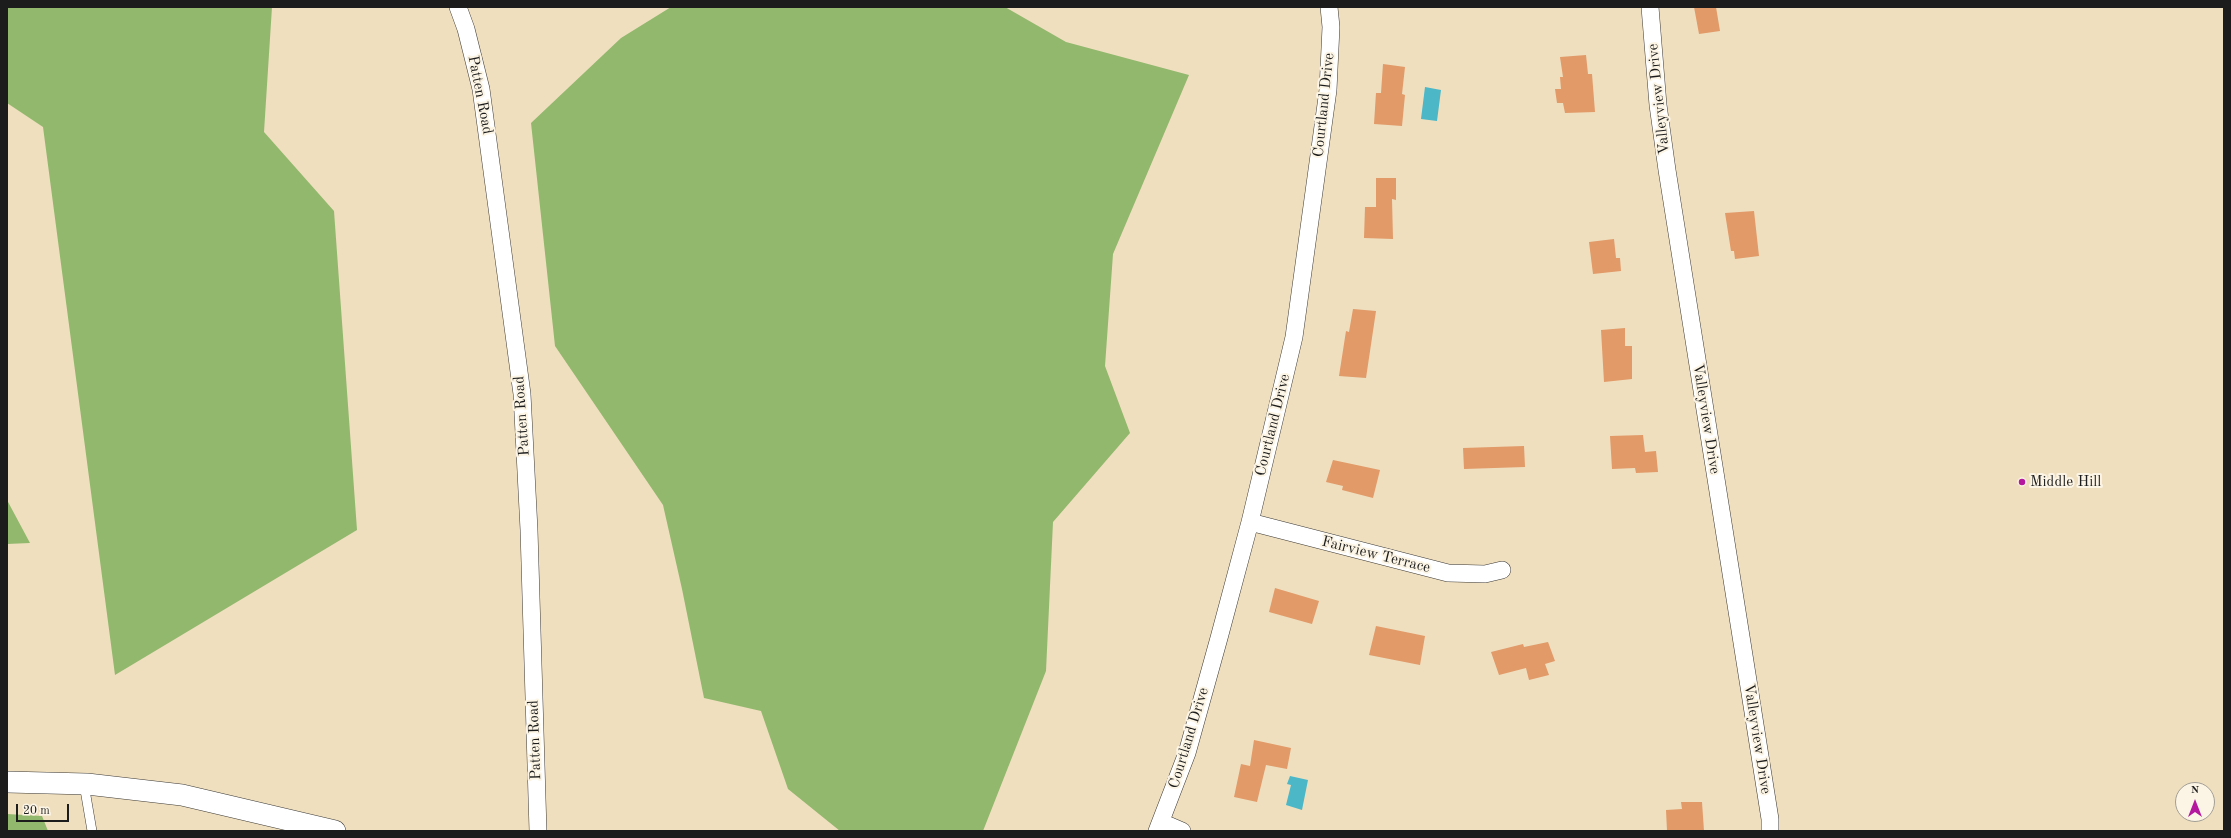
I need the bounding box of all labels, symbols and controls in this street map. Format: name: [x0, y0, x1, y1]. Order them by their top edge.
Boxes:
street label: Valleyview Drive: [1644, 43, 1674, 155]
street label: Courtland Drive: [1310, 52, 1338, 158]
street label: Patten Road: [464, 54, 496, 136]
street label: Valleyview Drive: [1688, 363, 1724, 475]
street label: Courtland Drive: [1252, 372, 1294, 478]
street label: Patten Road: [510, 375, 534, 457]
place label: Middle Hill: [2030, 473, 2101, 491]
marker: Middle Hill: [2017, 477, 2027, 487]
street label: Fairview Terrace: [1320, 533, 1432, 577]
street label: Valleyview Drive: [1739, 683, 1775, 795]
street label: Courtland Drive: [1165, 685, 1213, 791]
street label: Patten Road: [525, 700, 545, 780]
north arrow: [2175, 782, 2215, 822]
text: N: [2191, 785, 2199, 796]
scale bar: [18, 796, 71, 822]
text: 20 m: [23, 805, 50, 817]

